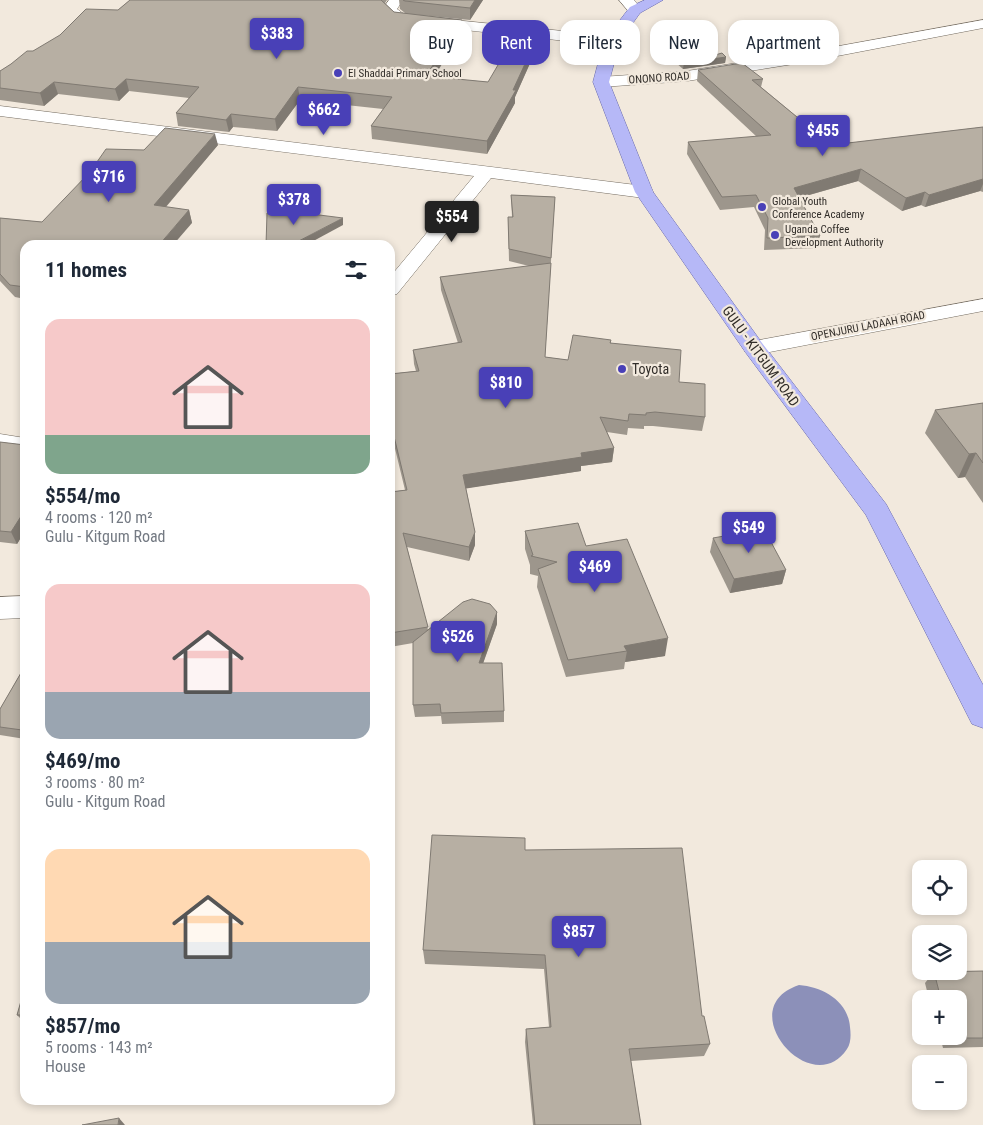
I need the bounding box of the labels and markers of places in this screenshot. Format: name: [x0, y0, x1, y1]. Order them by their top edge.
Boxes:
pin: $383: [247, 18, 307, 60]
marker: El Shaddai Primary School: [332, 67, 344, 79]
place label: El Shaddai Primary School: [348, 67, 462, 80]
pin: $662: [294, 94, 354, 136]
pin: $455: [793, 114, 853, 157]
pin: $716: [79, 160, 139, 203]
pin: $378: [264, 184, 324, 226]
place label: Global Youth Conference Academy: [772, 195, 865, 221]
pin: $554: [422, 200, 482, 243]
marker: Global Youth Conference Academy: [756, 201, 768, 213]
place label: Uganda Coffee Development Authority: [785, 223, 884, 249]
marker: Uganda Coffee Development Authority: [769, 229, 781, 241]
place label: Toyota: [632, 361, 669, 377]
marker: Toyota: [616, 363, 628, 375]
pin: $810: [476, 366, 536, 409]
pin: $549: [719, 512, 779, 554]
pin: $469: [565, 550, 625, 593]
pin: $526: [428, 620, 488, 663]
pin: $857: [549, 916, 609, 958]

